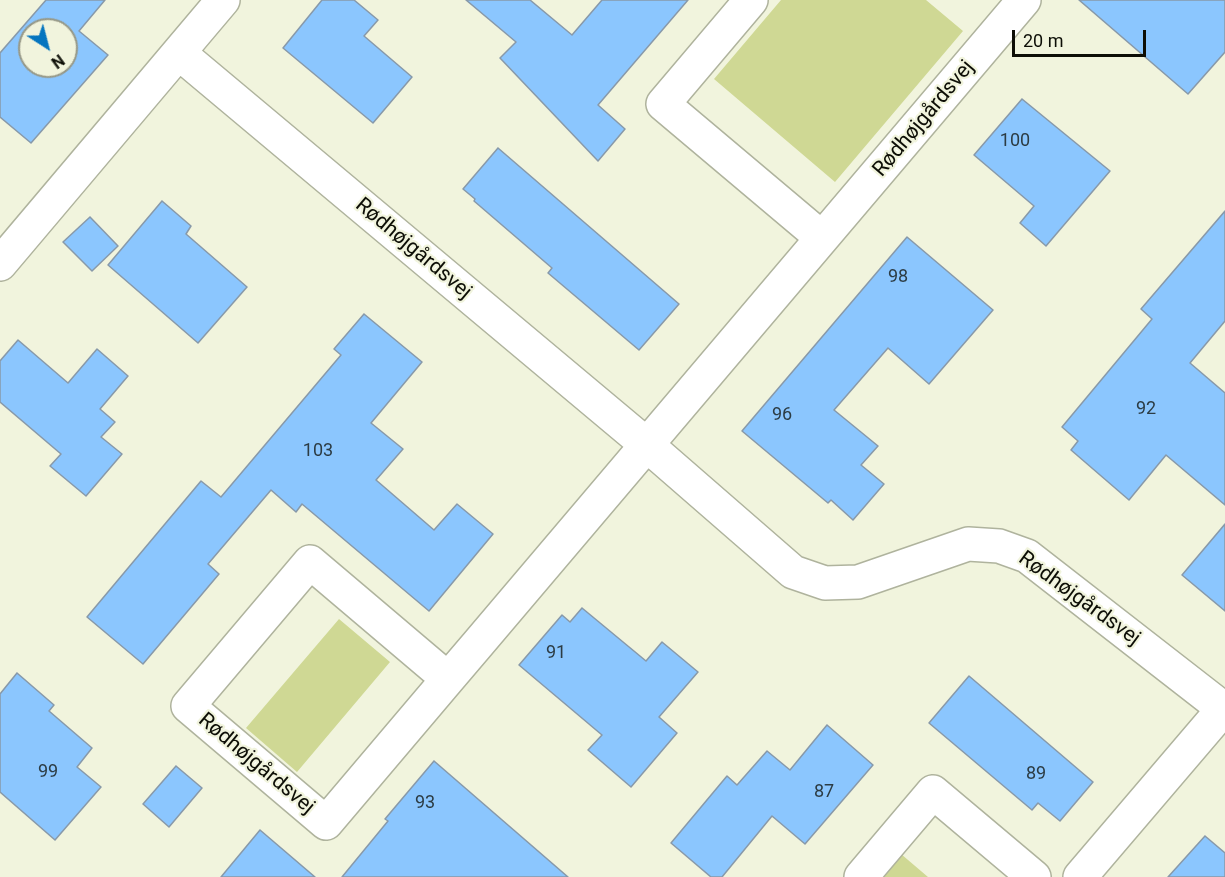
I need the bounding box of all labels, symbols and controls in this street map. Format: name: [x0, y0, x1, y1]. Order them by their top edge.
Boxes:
north arrow: [18, 18, 78, 78]
scale bar: [1015, 18, 1148, 56]
text: 20 m: [1023, 30, 1063, 51]
text: N: [48, 50, 68, 72]
street label: Rødhøjgårdsvej: [868, 56, 980, 182]
house number: 100: [1000, 130, 1030, 152]
street label: Rødhøjgårdsvej: [350, 193, 476, 305]
house number: 98: [888, 266, 908, 288]
house number: 92: [1136, 398, 1156, 420]
house number: 96: [772, 404, 792, 426]
house number: 103: [303, 440, 333, 462]
street label: Rødhøjgårdsvej: [1013, 546, 1145, 652]
house number: 91: [546, 642, 566, 664]
street label: Rødhøjgårdsvej: [193, 708, 319, 820]
house number: 99: [38, 761, 58, 783]
house number: 89: [1026, 763, 1046, 785]
house number: 87: [814, 781, 834, 803]
house number: 93: [415, 792, 435, 814]

